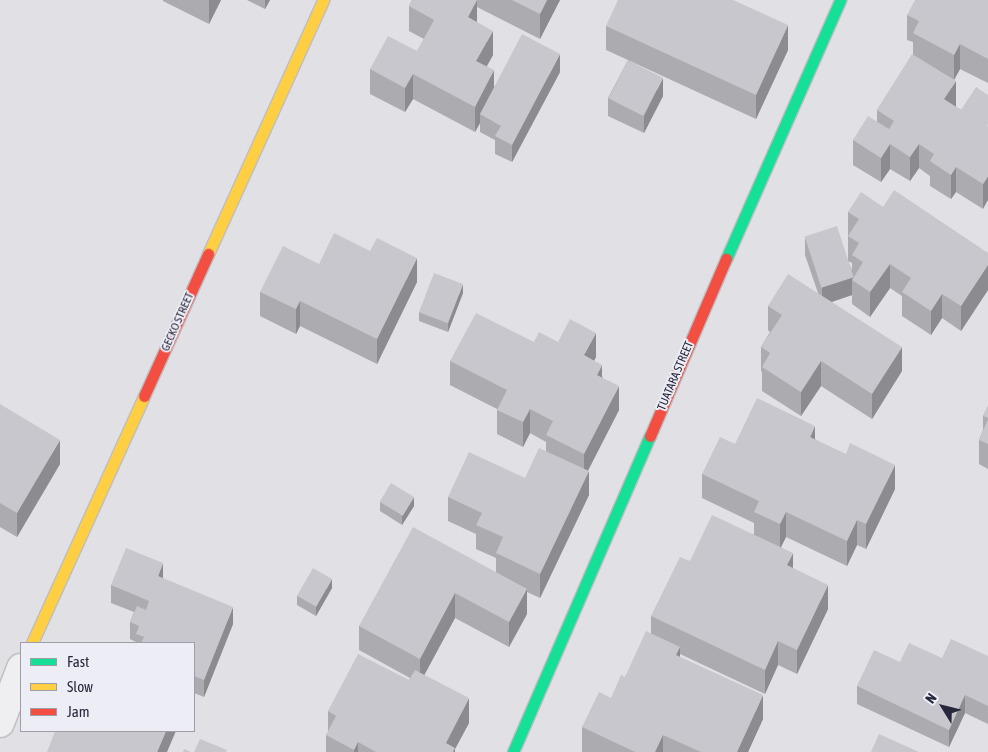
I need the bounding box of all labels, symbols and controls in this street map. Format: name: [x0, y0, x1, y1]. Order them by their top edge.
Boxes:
street label: GECKO STREET: [159, 290, 197, 354]
street label: TUATARA STREET: [655, 339, 697, 413]
legend: [20, 642, 195, 732]
text: Fast: [67, 653, 89, 670]
text: Slow: [67, 678, 93, 695]
north arrow: [918, 682, 968, 732]
text: N: [922, 690, 940, 706]
text: Jam: [67, 703, 90, 720]

